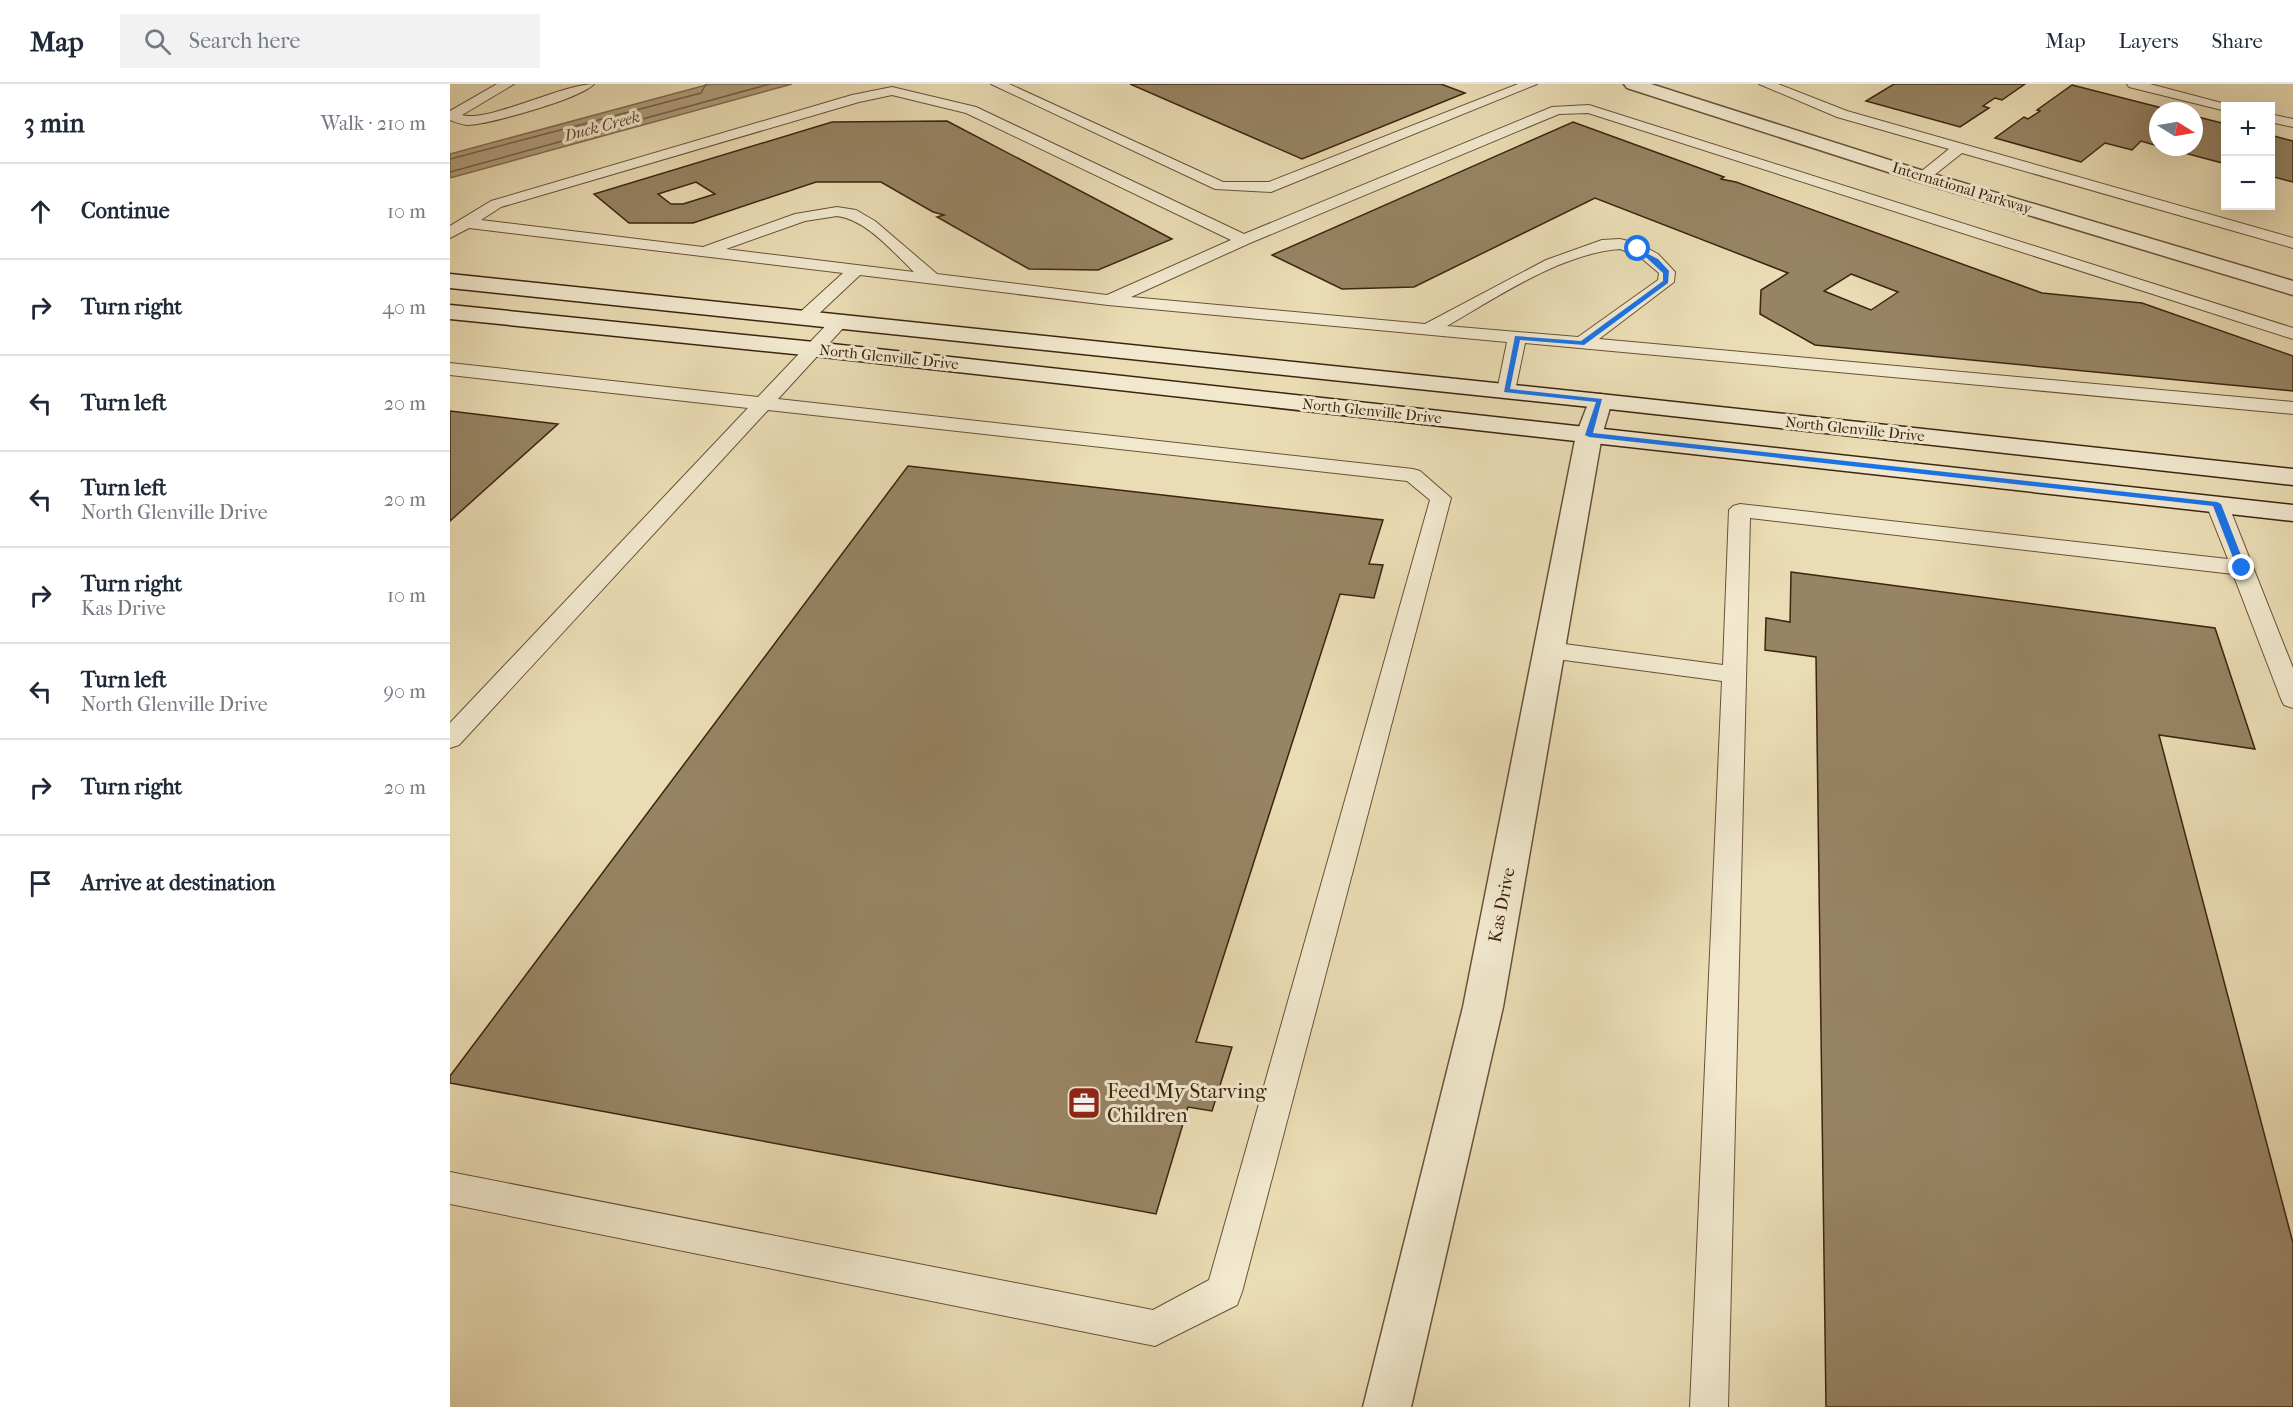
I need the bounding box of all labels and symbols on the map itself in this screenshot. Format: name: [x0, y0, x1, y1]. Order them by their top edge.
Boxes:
north arrow: [2149, 102, 2203, 156]
water label: Duck Creek: [561, 107, 642, 145]
street label: International Parkway: [1890, 158, 2035, 218]
route start: [1624, 235, 1650, 261]
street label: North Glenville Drive: [818, 341, 960, 373]
street label: North Glenville Drive: [1301, 395, 1443, 427]
street label: North Glenville Drive: [1784, 413, 1926, 445]
route end: [2228, 554, 2254, 580]
street label: Kas Drive: [1484, 866, 1520, 944]
place label: Feed My Starving Children: [1107, 1079, 1267, 1127]
office icon: Feed My Starving Children: [1066, 1085, 1102, 1121]

